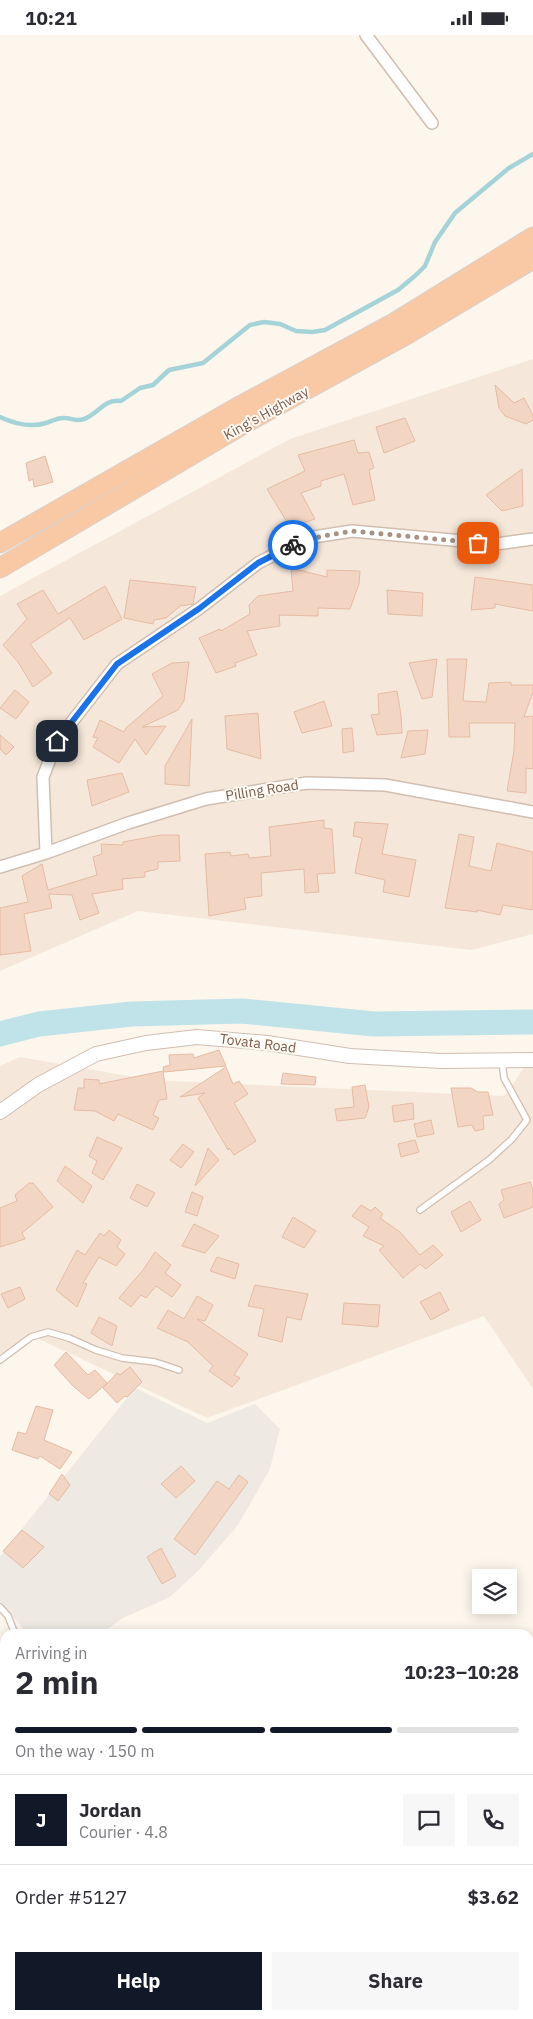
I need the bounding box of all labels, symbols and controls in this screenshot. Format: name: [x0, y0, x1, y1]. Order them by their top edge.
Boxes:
text: 10:21: [25, 6, 77, 30]
street label: King's Highway: [220, 382, 312, 444]
courier: [268, 520, 318, 570]
pin: [457, 522, 499, 564]
icon: bag: [464, 529, 492, 557]
icon: bike: [279, 531, 307, 559]
pin: [36, 720, 78, 762]
icon: home: [43, 727, 71, 755]
street label: Pilling Road: [224, 775, 300, 805]
street label: Tovata Road: [219, 1029, 297, 1057]
map controls: [472, 1569, 517, 1614]
button: layers: [472, 1569, 517, 1614]
text: Arriving in: [15, 1643, 87, 1663]
text: 10:23–10:28: [404, 1660, 519, 1684]
text: 2 min: [15, 1661, 99, 1703]
text: On the way · 150 m: [15, 1741, 154, 1761]
button: chat: [403, 1794, 455, 1846]
button: phone: [467, 1794, 519, 1846]
text: Jordan: [79, 1798, 142, 1822]
text: J: [36, 1808, 46, 1832]
text: Courier · 4.8: [79, 1822, 168, 1842]
text: Order #5127: [15, 1885, 127, 1909]
text: $3.62: [467, 1885, 519, 1909]
button: Help: [15, 1952, 262, 2010]
button: Share: [272, 1952, 519, 2010]

